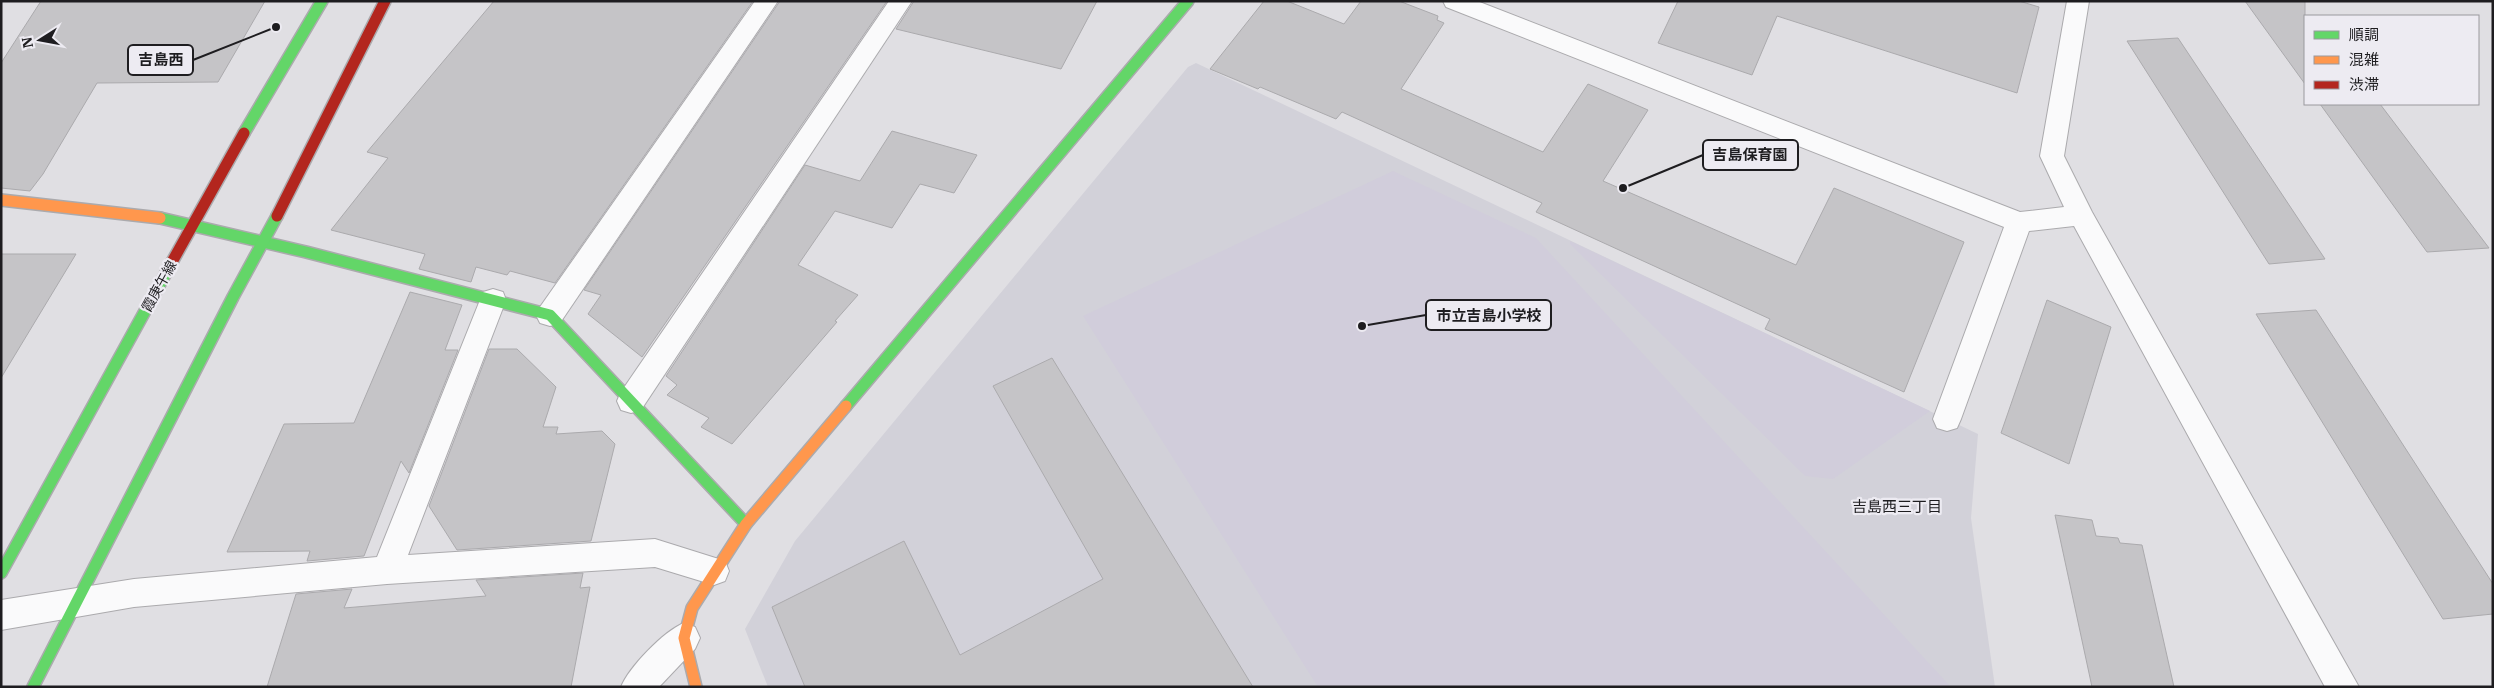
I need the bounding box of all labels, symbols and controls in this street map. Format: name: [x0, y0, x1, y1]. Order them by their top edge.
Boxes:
north arrow: [15, 15, 65, 65]
legend: [2304, 15, 2479, 105]
text: 順調: [2349, 25, 2379, 44]
text: N: [17, 35, 37, 50]
callout: 吉島西: [128, 45, 193, 75]
text: 吉島西: [138, 50, 184, 69]
text: 混雑: [2349, 50, 2379, 69]
text: 渋滞: [2349, 75, 2379, 94]
callout: 吉島保育園: [1703, 140, 1798, 170]
text: 吉島保育園: [1712, 145, 1788, 164]
street label: 霞庚午線: [138, 257, 180, 315]
callout: 市立吉島小学校: [1426, 300, 1551, 330]
text: 市立吉島小学校: [1436, 306, 1542, 325]
district label: 吉島西三丁目: [1852, 497, 1942, 516]

